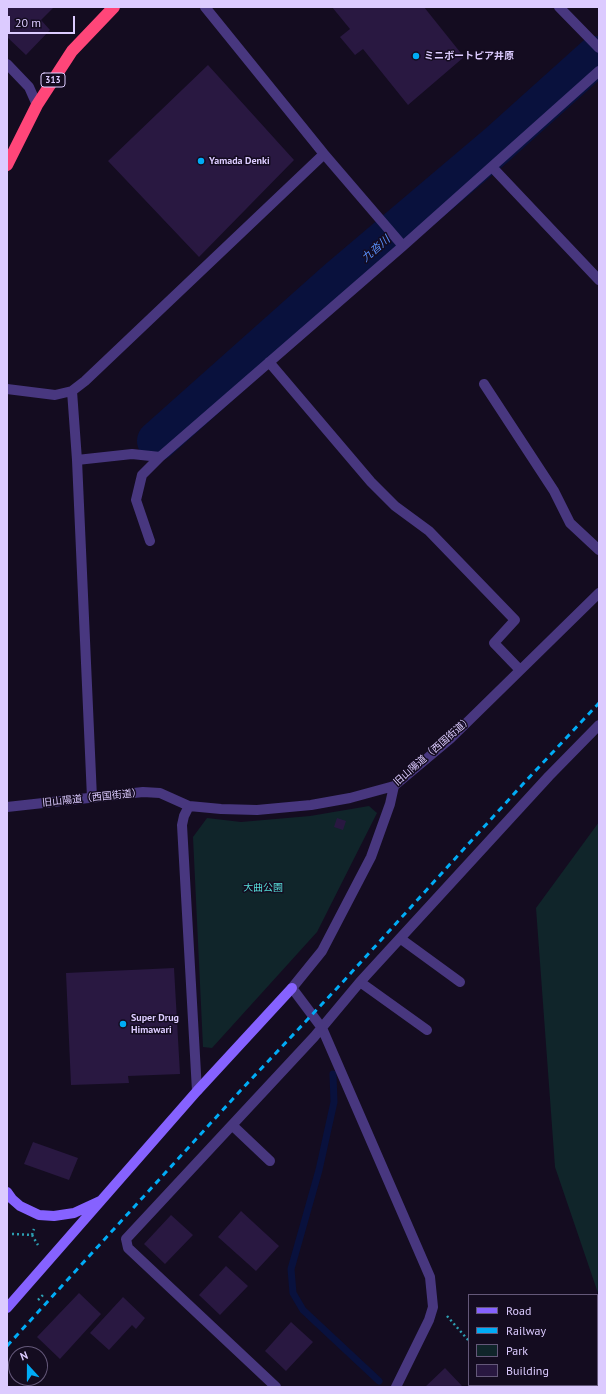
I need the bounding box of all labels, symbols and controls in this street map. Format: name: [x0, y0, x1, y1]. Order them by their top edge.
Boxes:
scale bar: [10, 8, 77, 34]
text: 20 m: [15, 15, 41, 30]
place label: ミニボートピア井原: [424, 50, 514, 62]
marker: ミニボートピア井原: [411, 51, 421, 61]
road number: 313: [41, 73, 65, 87]
place label: Yamada Denki: [209, 155, 270, 167]
marker: Yamada Denki: [196, 156, 206, 166]
water label: 九沓川: [359, 233, 393, 265]
street label: 旧山陽道（西国街道）: [391, 714, 475, 788]
street label: 旧山陽道（西国街道）: [42, 787, 142, 809]
park label: 大曲公園: [243, 882, 283, 894]
place label: Super Drug Himawari: [131, 1012, 179, 1036]
marker: Super Drug Himawari: [118, 1019, 128, 1029]
legend: [468, 1294, 598, 1386]
text: Road: [506, 1303, 531, 1318]
text: Railway: [506, 1323, 546, 1338]
text: Park: [506, 1343, 528, 1358]
north arrow: [8, 1346, 48, 1386]
text: N: [18, 1348, 30, 1364]
text: Building: [506, 1363, 549, 1378]

